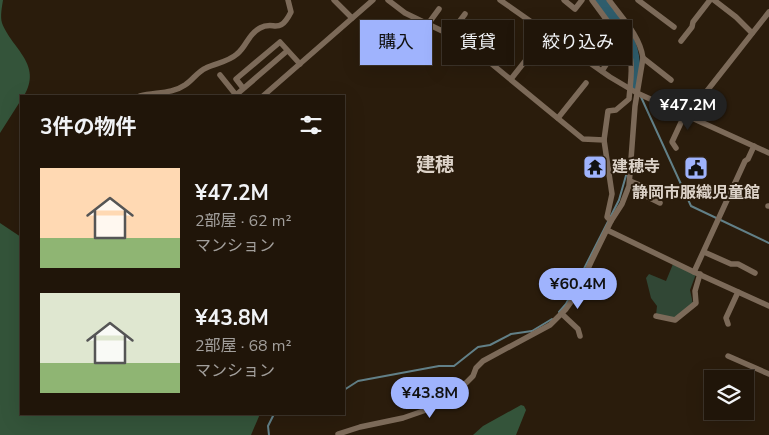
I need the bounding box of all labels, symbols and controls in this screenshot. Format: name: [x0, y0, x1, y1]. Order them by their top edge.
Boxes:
chip: 購入: [360, 20, 432, 65]
chip: 賃貸: [442, 20, 514, 65]
chip: 絞り込み: [524, 20, 632, 65]
pin: ¥47.2M: [647, 88, 729, 131]
text: ¥47.2M: [660, 94, 716, 116]
icon: filters: [297, 111, 325, 139]
text: 3件の物件: [40, 113, 137, 141]
district label: 建穂: [416, 152, 454, 178]
temple icon: 建穂寺: [582, 154, 608, 180]
public building icon: 静岡市服織児童館: [683, 155, 709, 181]
place label: 建穂寺: [612, 156, 660, 178]
text: ¥47.2M: [195, 179, 269, 207]
place label: 静岡市服織児童館: [632, 182, 760, 204]
icon: home: [80, 188, 140, 248]
text: 2部屋 · 62 m²: [195, 210, 292, 232]
text: マンション: [195, 235, 275, 257]
pin: ¥60.4M: [537, 268, 619, 310]
text: ¥60.4M: [550, 273, 606, 295]
text: ¥43.8M: [195, 304, 269, 332]
icon: home: [80, 313, 140, 373]
text: 2部屋 · 68 m²: [195, 335, 292, 357]
text: マンション: [195, 360, 275, 382]
map controls: [704, 370, 754, 420]
button: layers: [704, 370, 754, 420]
pin: ¥43.8M: [389, 376, 471, 419]
text: ¥43.8M: [402, 382, 458, 404]

